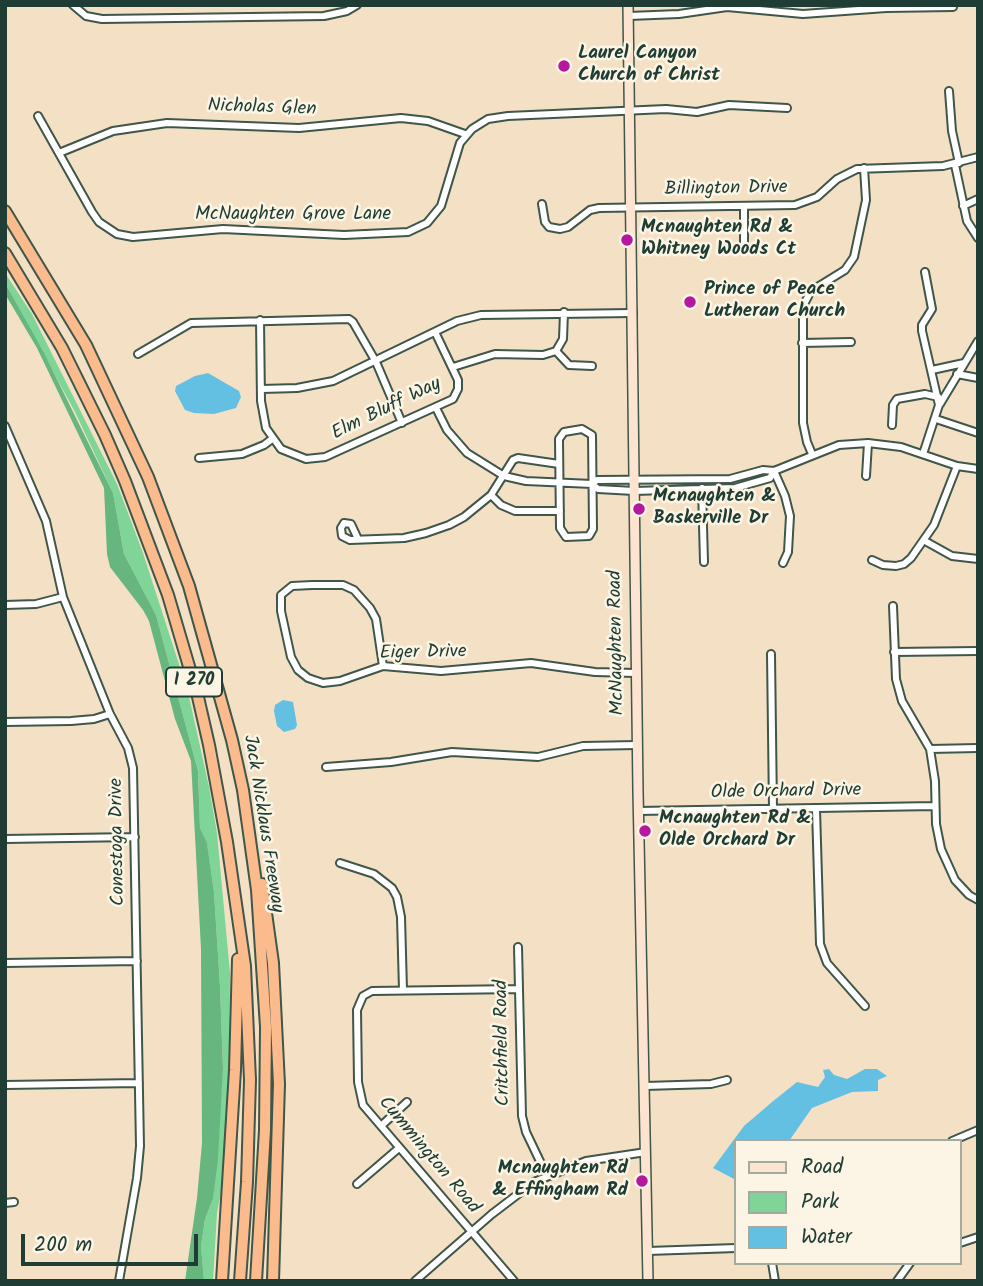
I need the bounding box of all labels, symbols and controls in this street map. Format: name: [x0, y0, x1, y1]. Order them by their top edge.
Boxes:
place label: Laurel Canyon Church of Christ: [578, 44, 720, 88]
marker: Laurel Canyon Church of Christ: [556, 58, 572, 74]
street label: Nicholas Glen: [207, 96, 317, 122]
street label: Billington Drive: [664, 178, 788, 202]
street label: McNaughten Grove Lane: [195, 205, 391, 227]
place label: Mcnaughten Rd & Whitney Woods Ct: [641, 218, 796, 262]
marker: Mcnaughten Rd & Whitney Woods Ct: [619, 232, 635, 248]
place label: Prince of Peace Lutheran Church: [704, 280, 845, 324]
marker: Prince of Peace Lutheran Church: [682, 294, 698, 310]
street label: Elm Bluff Way: [329, 374, 445, 446]
place label: Mcnaughten & Baskerville Dr: [653, 487, 777, 531]
marker: Mcnaughten & Baskerville Dr: [631, 501, 647, 517]
street label: McNaughten Road: [605, 570, 631, 716]
street label: Eiger Drive: [379, 642, 467, 666]
road number: I 270: [166, 668, 222, 696]
street label: Jack Nicklaus Freeway: [237, 733, 287, 915]
street label: Conestoga Drive: [106, 778, 132, 906]
street label: Olde Orchard Drive: [711, 780, 861, 806]
place label: Mcnaughten Rd & Olde Orchard Dr: [659, 809, 812, 853]
marker: Mcnaughten Rd & Olde Orchard Dr: [637, 823, 653, 839]
street label: Critchfield Road: [491, 980, 517, 1106]
street label: Cummington Road: [372, 1093, 484, 1219]
legend: [734, 1139, 962, 1265]
text: Road: [801, 1151, 843, 1184]
place label: Mcnaughten Rd & Effingham Rd: [493, 1159, 628, 1203]
marker: Mcnaughten Rd & Effingham Rd: [634, 1173, 650, 1189]
text: Park: [801, 1186, 839, 1219]
scale bar: [24, 1220, 201, 1264]
text: Water: [801, 1221, 852, 1254]
text: 200 m: [34, 1229, 92, 1262]

